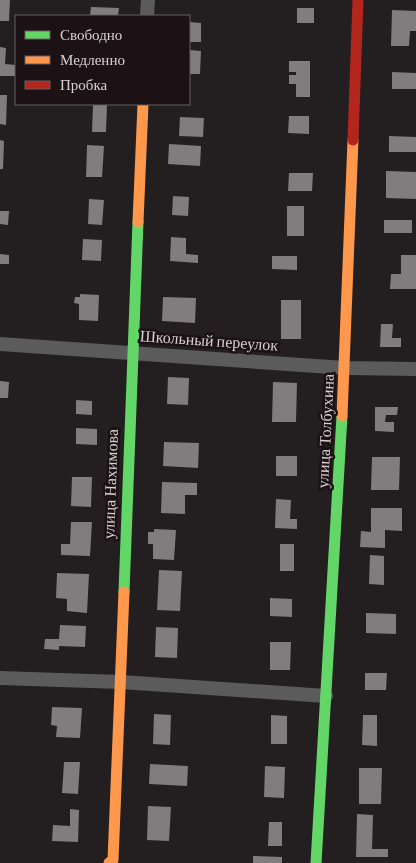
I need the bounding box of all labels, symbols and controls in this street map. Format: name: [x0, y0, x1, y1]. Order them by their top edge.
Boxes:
legend: [15, 15, 190, 105]
text: Свободно: [60, 27, 122, 43]
text: Медленно: [60, 52, 125, 68]
text: Пробка: [60, 77, 108, 93]
street label: Школьный переулок: [139, 327, 279, 355]
street label: улица Толбухина: [314, 373, 338, 489]
street label: улица Нахимова: [100, 429, 122, 539]

